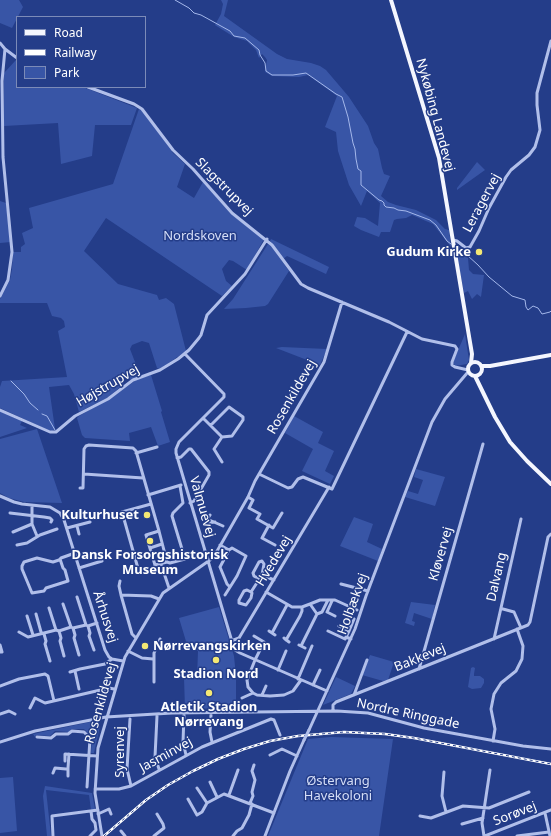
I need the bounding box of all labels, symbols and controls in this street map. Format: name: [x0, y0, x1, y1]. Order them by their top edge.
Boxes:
legend: [16, 16, 146, 88]
text: Road: [54, 24, 83, 41]
text: Railway: [54, 44, 97, 61]
street label: Nykøbing Landevej: [412, 57, 458, 173]
text: Park: [54, 64, 79, 81]
street label: Slagstrupvej: [192, 155, 256, 219]
street label: Leragervej: [460, 171, 504, 235]
park label: Nordskoven: [163, 228, 237, 244]
place label: Gudum Kirke: [386, 244, 471, 260]
marker: Gudum Kirke: [474, 247, 484, 257]
street label: Rosenkildevej: [264, 357, 320, 437]
street label: Højstrupvej: [74, 362, 142, 410]
street label: Valmuevej: [186, 475, 218, 539]
place label: Kulturhuset: [61, 507, 139, 523]
marker: Kulturhuset: [142, 510, 152, 520]
street label: Kløvervej: [426, 525, 456, 583]
street label: Hvedevej: [253, 533, 295, 589]
marker: Dansk Forsorgshistorisk Museum: [145, 536, 155, 546]
place label: Dansk Forsorgshistorisk Museum: [72, 547, 228, 578]
street label: Dalvang: [484, 551, 510, 603]
street label: Holbækvej: [335, 571, 371, 637]
street label: Århusvej: [89, 589, 121, 645]
place label: Nørrevangskirken: [153, 638, 271, 654]
marker: Nørrevangskirken: [140, 641, 150, 651]
street label: Bakkevej: [392, 641, 448, 675]
marker: Stadion Nord: [211, 655, 221, 665]
street label: Rosenkildevej: [82, 661, 120, 745]
place label: Stadion Nord: [173, 666, 259, 682]
marker: Atletik Stadion Nørrevang: [204, 688, 214, 698]
street label: Nordre Ringgade: [355, 695, 461, 733]
place label: Atletik Stadion Nørrevang: [161, 699, 257, 730]
street label: Syrenvej: [112, 726, 128, 778]
street label: Jasminvej: [137, 734, 195, 776]
park label: Østervang Havekoloni: [304, 773, 372, 804]
street label: Sorøvej: [491, 799, 539, 829]

